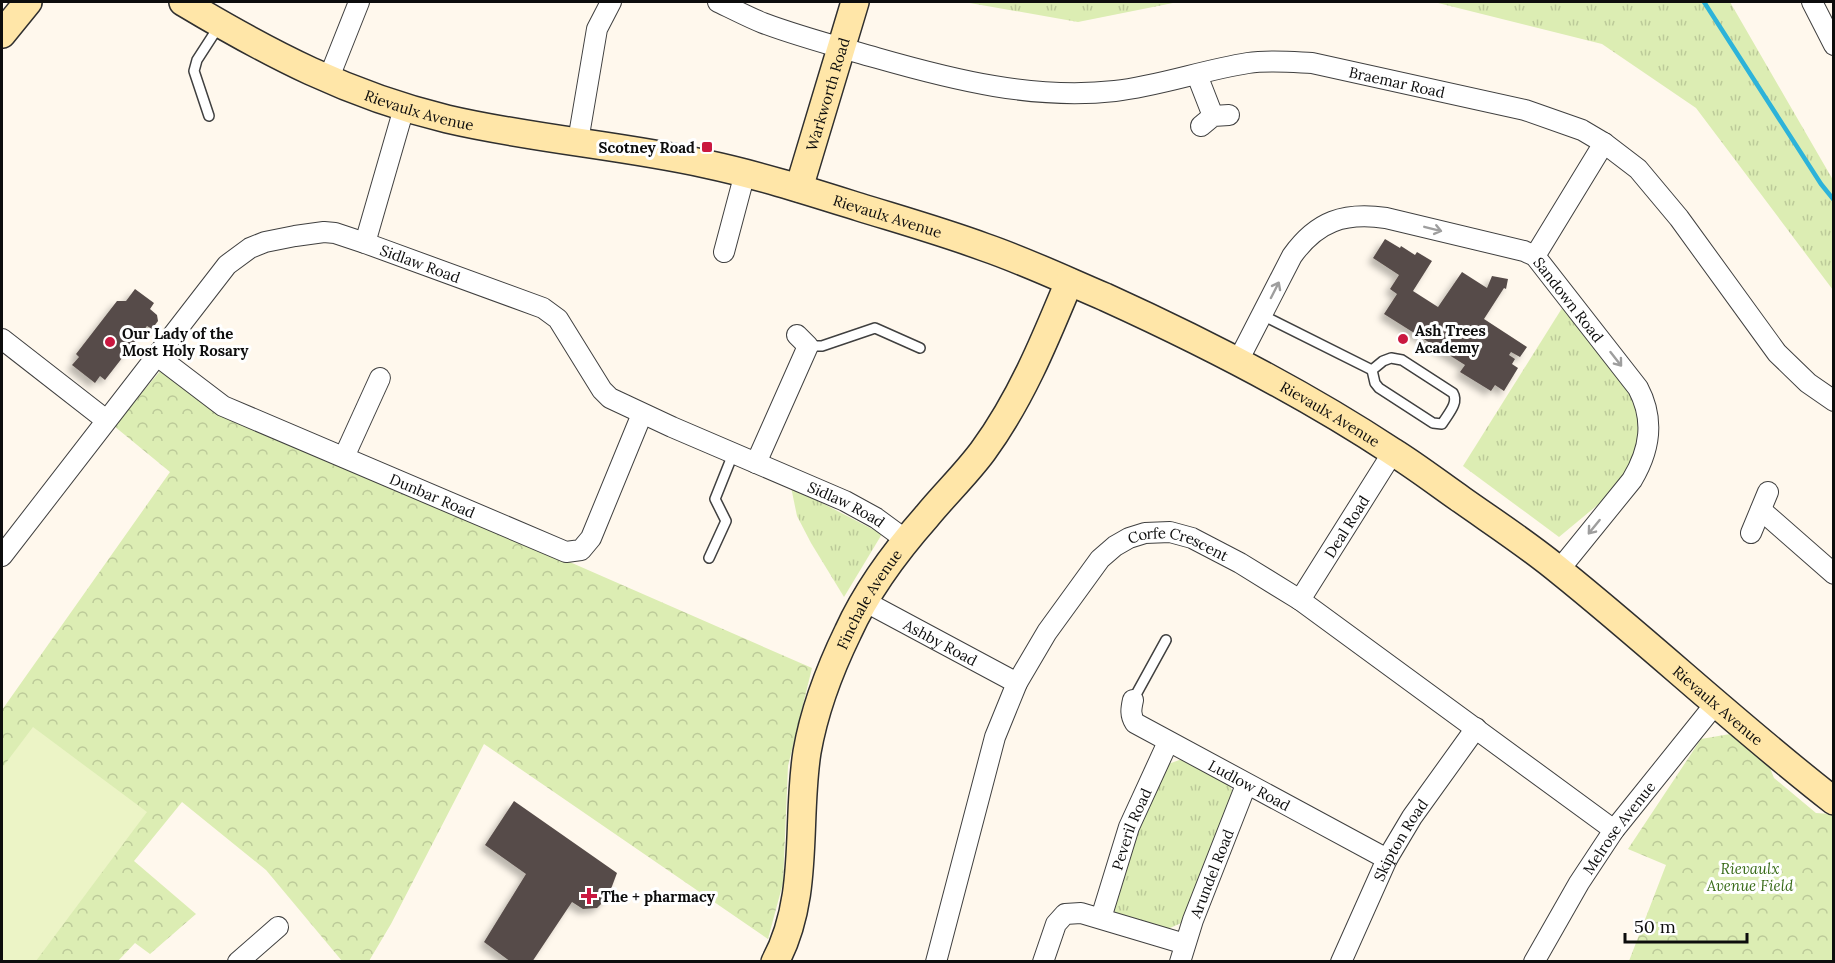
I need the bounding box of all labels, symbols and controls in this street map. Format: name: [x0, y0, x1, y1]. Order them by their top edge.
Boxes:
street label: Warkworth Road: [801, 35, 853, 153]
street label: Braemar Road: [1347, 62, 1447, 102]
street label: Rievaulx Avenue: [362, 85, 476, 134]
place label: Scotney Road: [598, 138, 695, 157]
marker: Scotney Road: [700, 140, 714, 154]
street label: Rievaulx Avenue: [831, 190, 945, 242]
one-way arrow: [1423, 224, 1442, 236]
street label: Sidlaw Road: [378, 240, 463, 287]
street label: Sandown Road: [1530, 253, 1608, 346]
one-way arrow: [1269, 282, 1281, 300]
place label: Ash Trees Academy: [1415, 321, 1486, 357]
place label: Our Lady of the Most Holy Rosary: [122, 324, 249, 360]
marker: Ash Trees Academy: [1396, 332, 1410, 346]
marker: Our Lady of the Most Holy Rosary: [103, 335, 117, 349]
one-way arrow: [1609, 351, 1622, 367]
street label: Rievaulx Avenue: [1277, 377, 1384, 451]
street label: Dunbar Road: [387, 469, 478, 522]
street label: Sidlaw Road: [805, 477, 889, 531]
street label: Deal Road: [1320, 492, 1373, 561]
one-way arrow: [1588, 519, 1601, 535]
street label: Corfe Crescent: [1125, 523, 1232, 565]
street label: Finchale Avenue: [832, 545, 906, 652]
street label: Ashby Road: [900, 614, 981, 670]
street label: Rievaulx Avenue: [1669, 661, 1767, 749]
street label: Ludlow Road: [1205, 755, 1294, 815]
street label: Melrose Avenue: [1578, 777, 1659, 878]
street label: Peveril Road: [1107, 785, 1155, 872]
street label: Skipton Road: [1369, 795, 1432, 884]
street label: Arundel Road: [1185, 826, 1237, 922]
park label: Rievaulx Avenue Field: [1706, 859, 1794, 895]
place label: The + pharmacy: [601, 887, 716, 906]
marker: The + pharmacy: [582, 889, 596, 903]
scale bar: [1625, 906, 1746, 944]
text: 50 m: [1634, 915, 1676, 938]

